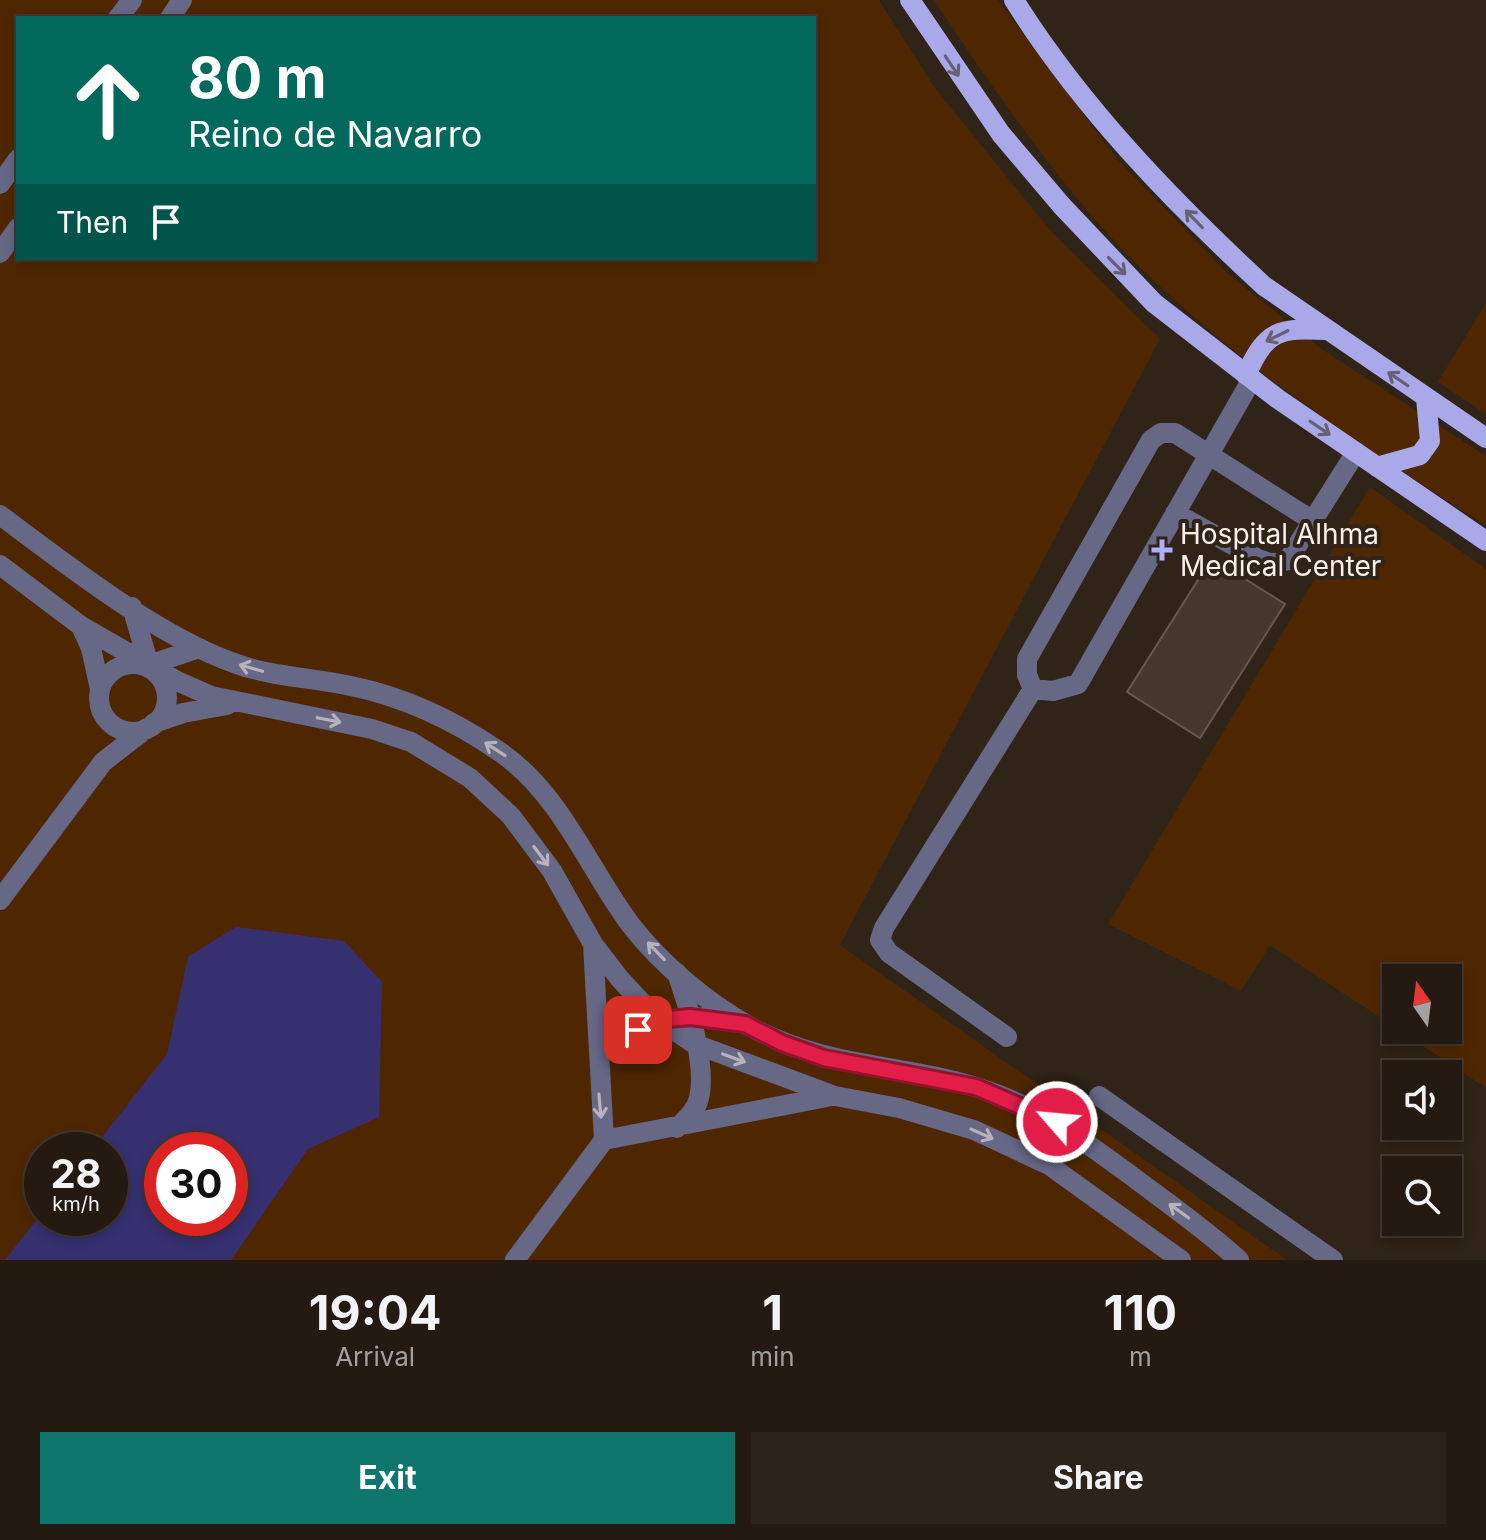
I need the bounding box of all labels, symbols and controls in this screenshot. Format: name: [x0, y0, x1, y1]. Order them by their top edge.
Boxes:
text: 80 m: [188, 44, 327, 112]
icon: ahead: [56, 48, 160, 152]
one-way arrow: [944, 54, 961, 76]
text: Reino de Navarro: [188, 112, 482, 156]
icon: arrive: [144, 200, 188, 244]
text: Then: [56, 204, 128, 240]
one-way arrow: [1185, 210, 1204, 229]
one-way arrow: [1108, 256, 1127, 276]
one-way arrow: [1266, 329, 1289, 344]
one-way arrow: [1387, 371, 1410, 387]
one-way arrow: [1309, 420, 1331, 436]
place label: Hospital Alhma Medical Center: [1180, 517, 1381, 583]
marker: Hospital Alhma Medical Center: [1151, 539, 1173, 561]
one-way arrow: [239, 660, 265, 675]
one-way arrow: [316, 714, 341, 729]
one-way arrow: [484, 741, 507, 757]
one-way arrow: [532, 845, 549, 866]
one-way arrow: [646, 941, 665, 961]
north arrow: [1382, 964, 1462, 1044]
map controls: [1382, 964, 1462, 1236]
pin: [604, 996, 672, 1064]
icon: arrive: [616, 1008, 660, 1052]
one-way arrow: [721, 1052, 746, 1066]
button: sound: [1382, 1060, 1462, 1140]
position arrow: [1015, 1080, 1099, 1164]
one-way arrow: [593, 1092, 608, 1119]
one-way arrow: [969, 1127, 993, 1142]
speed limit sign: 30: [144, 1132, 248, 1236]
text: 28: [50, 1149, 102, 1198]
button: search: [1382, 1156, 1462, 1236]
text: km/h: [52, 1192, 100, 1216]
one-way arrow: [1168, 1203, 1190, 1219]
text: 19:04: [309, 1283, 442, 1342]
text: 1: [762, 1283, 783, 1342]
text: 110: [1103, 1283, 1177, 1342]
text: Arrival: [335, 1341, 415, 1372]
text: min: [750, 1341, 795, 1372]
text: m: [1129, 1341, 1152, 1372]
button: Exit: [40, 1432, 735, 1524]
button: Share: [751, 1432, 1446, 1524]

